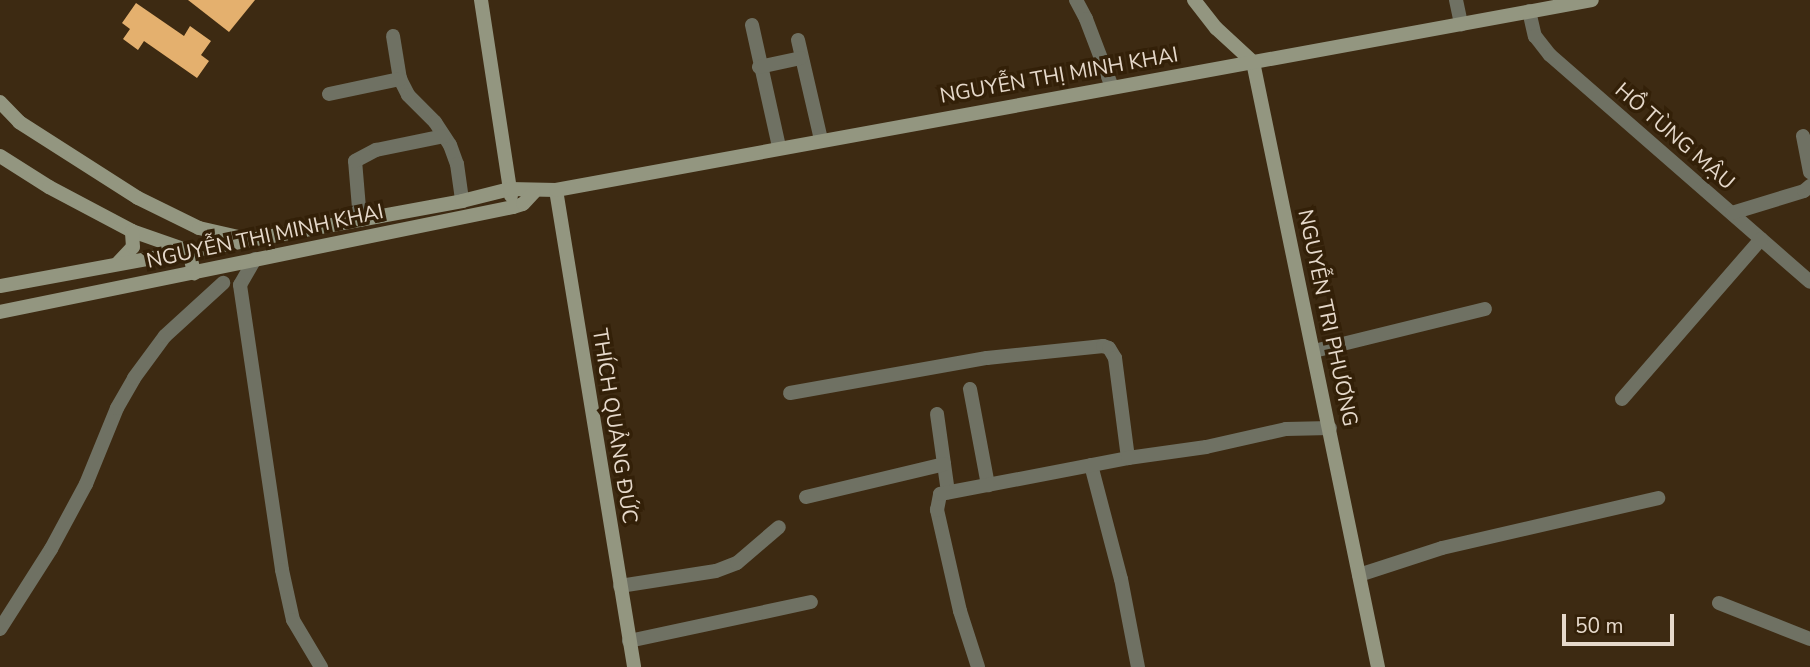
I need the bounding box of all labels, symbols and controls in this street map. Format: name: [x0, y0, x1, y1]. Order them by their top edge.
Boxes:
street label: NGUYỄN THỊ MINH KHAI: [938, 42, 1180, 108]
street label: HỒ TÙNG MẬU: [1610, 77, 1740, 195]
street label: NGUYỄN THỊ MINH KHAI: [144, 199, 386, 273]
street label: NGUYỄN TRI PHƯƠNG: [1293, 207, 1363, 429]
street label: THÍCH QUẢNG ĐỨC: [587, 327, 643, 525]
scale bar: [1565, 600, 1677, 644]
text: 50 m: [1575, 612, 1624, 640]

